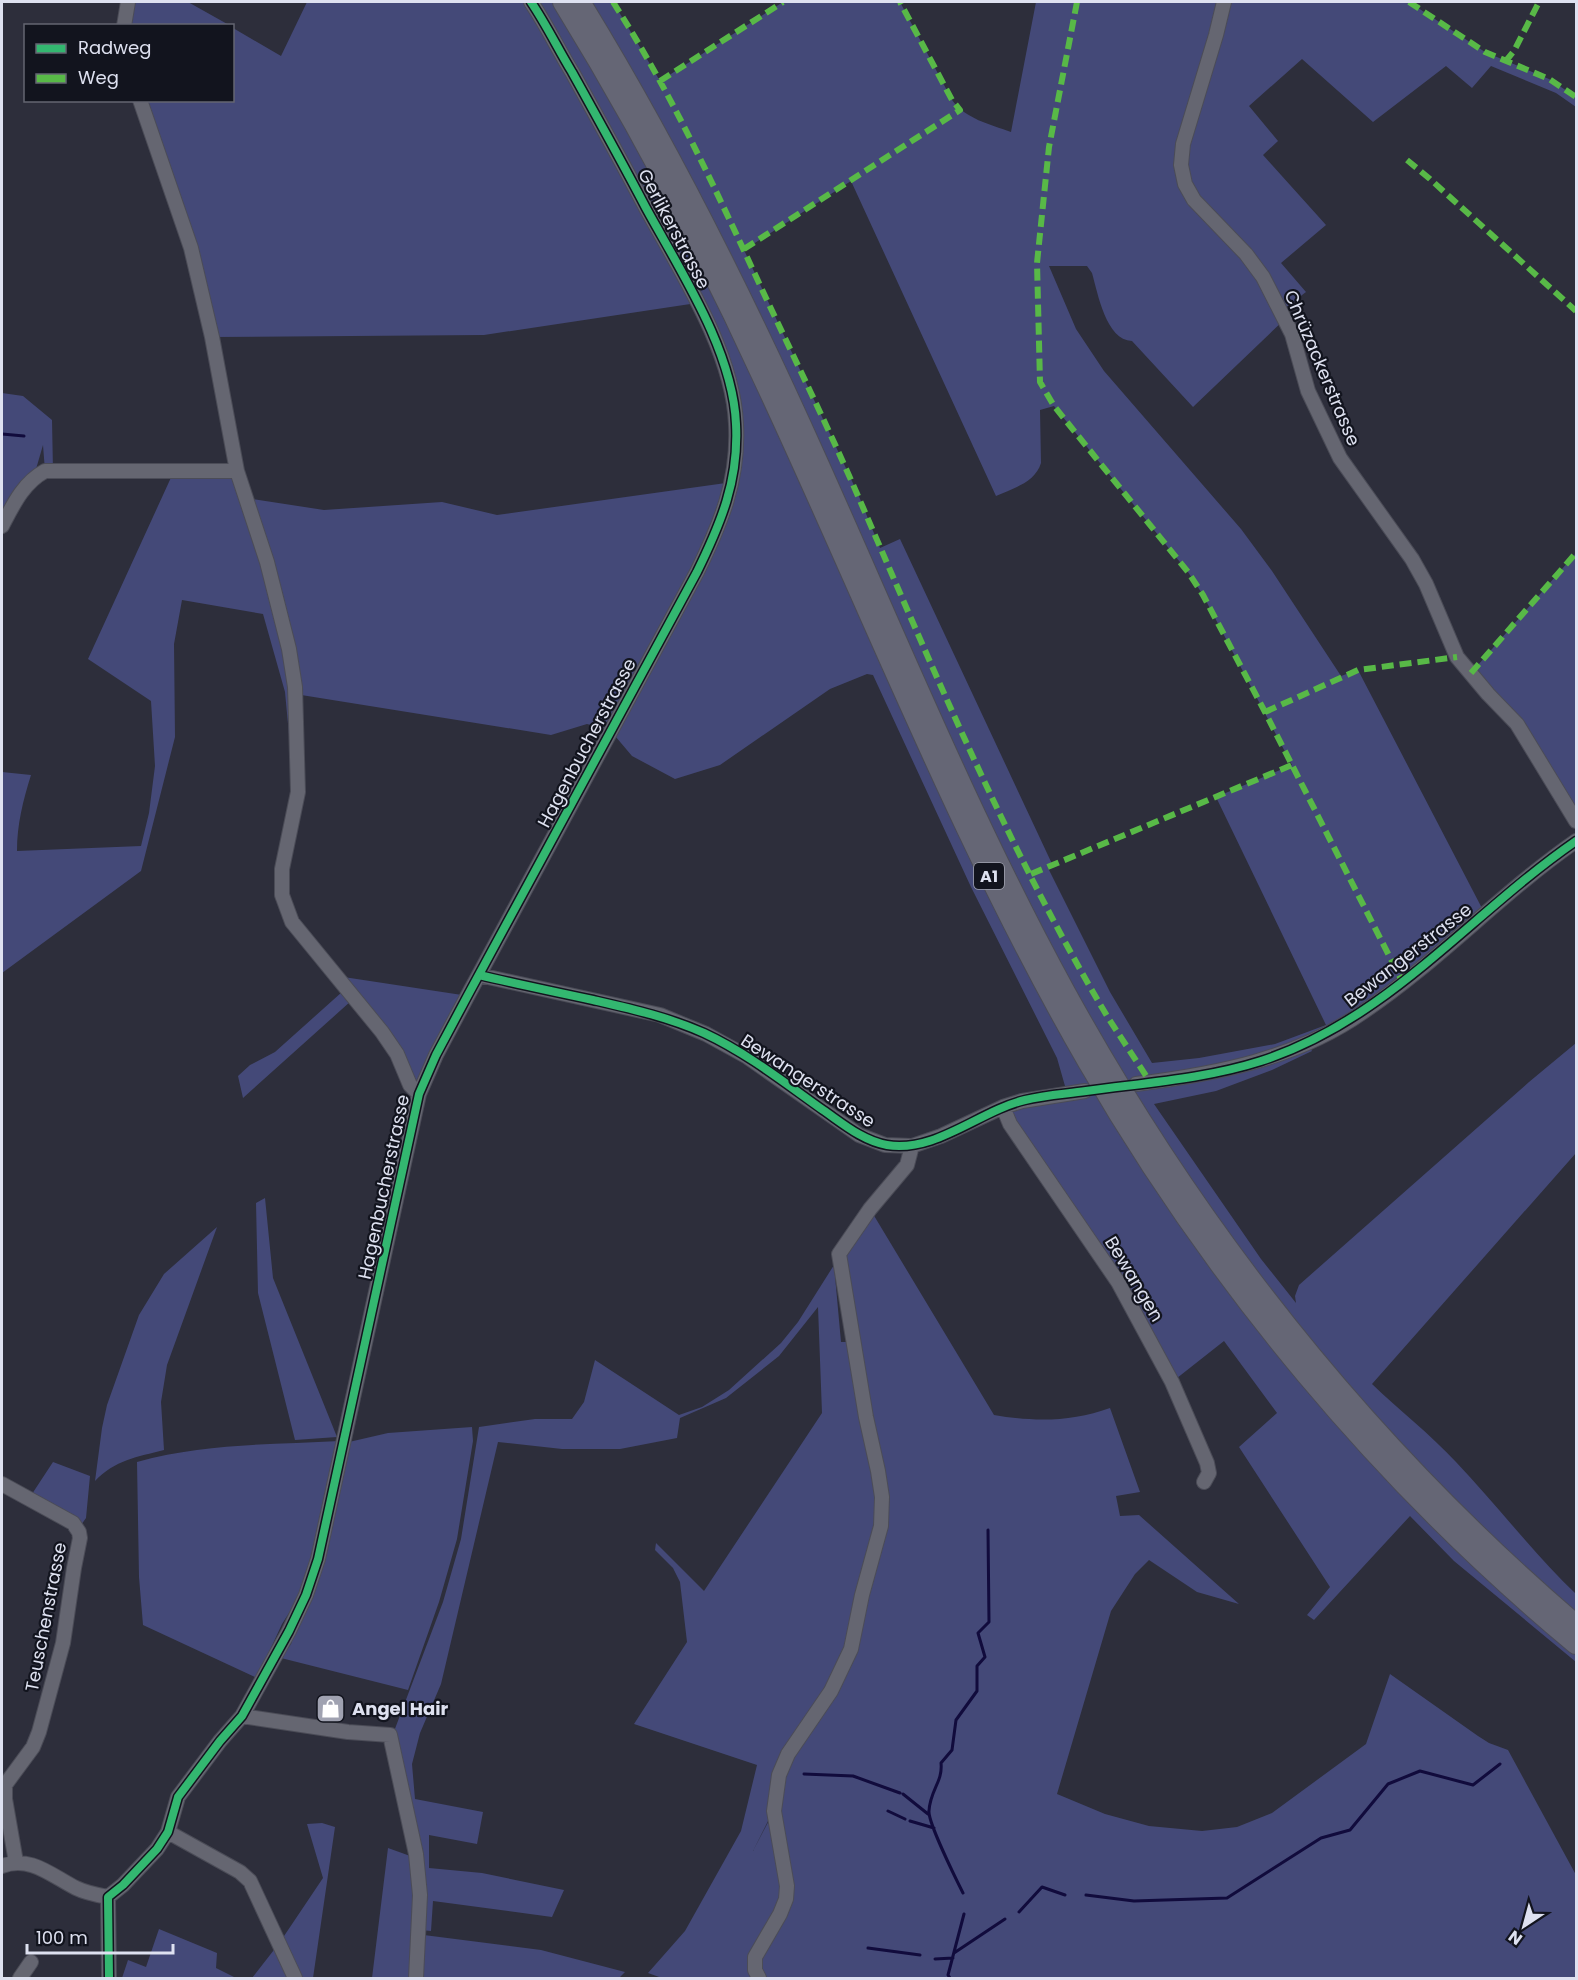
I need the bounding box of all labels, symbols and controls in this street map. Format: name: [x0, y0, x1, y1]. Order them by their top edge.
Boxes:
legend: [24, 24, 234, 102]
text: Radweg: [78, 35, 151, 60]
text: Weg: [78, 65, 119, 90]
street label: Gerlikerstrasse: [632, 164, 717, 293]
street label: Chrüzackerstrasse: [1278, 286, 1367, 449]
street label: Hagenbucherstrasse: [531, 654, 642, 832]
road number: A1: [974, 863, 1004, 889]
street label: Bewangerstrasse: [1339, 897, 1477, 1012]
street label: Bewangerstrasse: [736, 1028, 880, 1133]
street label: Hagenbucherstrasse: [352, 1092, 415, 1282]
street label: Bewangen: [1099, 1231, 1170, 1326]
street label: Teuschenstrasse: [19, 1540, 72, 1694]
shop icon: Angel Hair: [315, 1693, 347, 1725]
place label: Angel Hair: [352, 1696, 449, 1721]
north arrow: [1494, 1896, 1554, 1956]
scale bar: [27, 1917, 172, 1955]
text: 100 m: [36, 1925, 88, 1950]
text: N: [1504, 1925, 1527, 1951]

